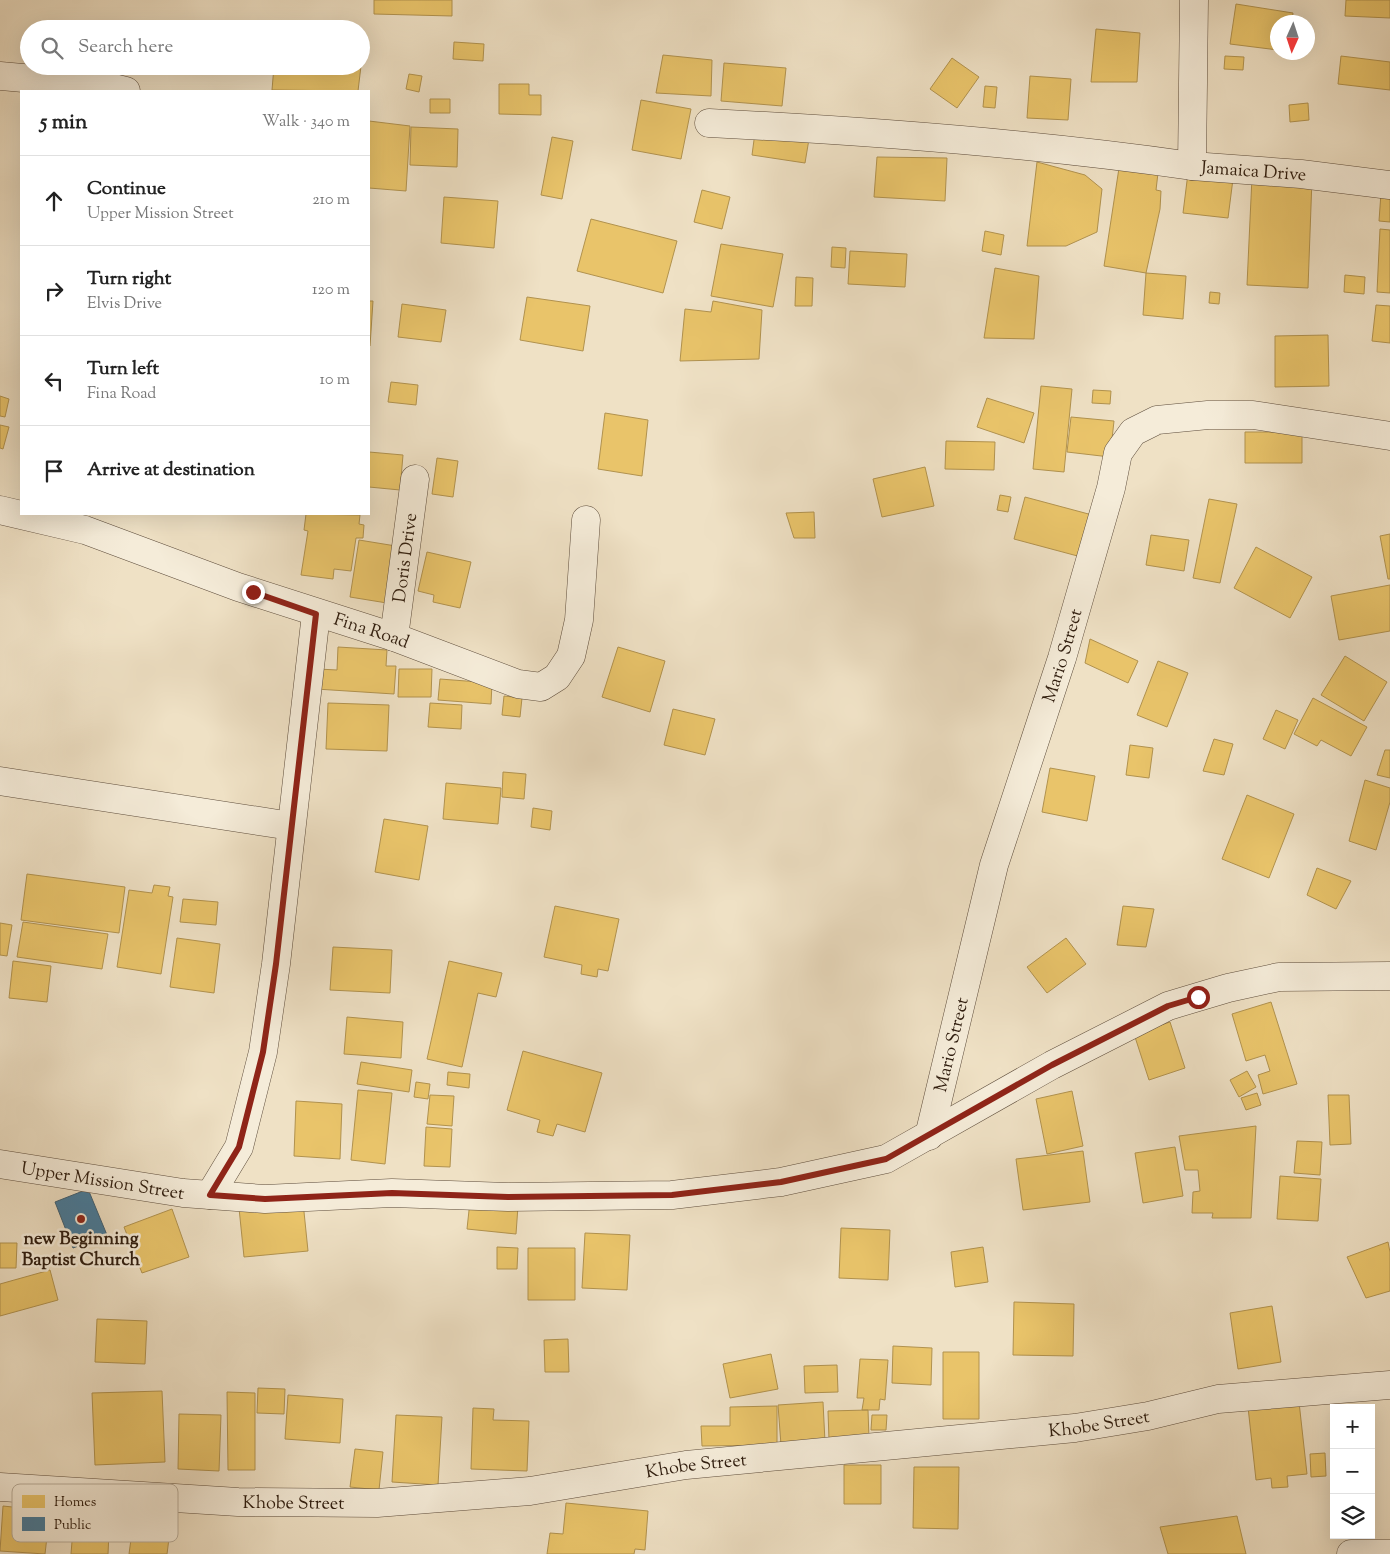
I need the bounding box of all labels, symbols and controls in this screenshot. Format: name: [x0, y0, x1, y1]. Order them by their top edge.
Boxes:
north arrow: [1270, 15, 1315, 60]
search box: [20, 20, 370, 75]
icon: search: [38, 34, 66, 62]
text: Search here: [78, 34, 173, 61]
text: 5 min: [40, 108, 87, 138]
text: Walk · 340 m: [262, 111, 350, 134]
street label: Jamaica Drive: [1199, 156, 1308, 190]
text: Continue: [87, 176, 166, 203]
icon: ahead: [40, 187, 68, 215]
text: 210 m: [312, 189, 350, 212]
text: Upper Mission Street: [87, 203, 234, 226]
text: Turn right: [87, 266, 171, 293]
icon: right: [40, 277, 68, 305]
text: 120 m: [312, 279, 350, 302]
text: Elvis Drive: [87, 293, 162, 316]
text: Turn left: [87, 356, 159, 383]
icon: left: [40, 367, 68, 395]
text: 10 m: [320, 369, 350, 392]
text: Fina Road: [87, 383, 156, 406]
icon: arrive: [40, 457, 68, 485]
text: Arrive at destination: [87, 457, 255, 484]
street label: Doris Drive: [388, 512, 425, 604]
route end: [242, 581, 265, 604]
street label: Mario Street: [1037, 606, 1090, 706]
street label: Fina Road: [330, 607, 413, 657]
route start: [1187, 986, 1210, 1009]
street label: Mario Street: [929, 995, 977, 1095]
street label: Upper Mission Street: [19, 1156, 186, 1208]
marker: new Beginning Baptist Church: [75, 1213, 87, 1225]
place label: new Beginning Baptist Church: [22, 1227, 141, 1274]
map controls: [1330, 1404, 1375, 1539]
button: +: [1330, 1404, 1375, 1449]
street label: Khobe Street: [1047, 1405, 1151, 1445]
street label: Khobe Street: [644, 1448, 748, 1487]
button: −: [1330, 1449, 1375, 1494]
legend: [12, 1484, 178, 1542]
street label: Khobe Street: [243, 1491, 344, 1518]
text: Homes: [54, 1493, 96, 1513]
button: layers: [1330, 1494, 1375, 1539]
text: Public: [54, 1516, 91, 1536]

